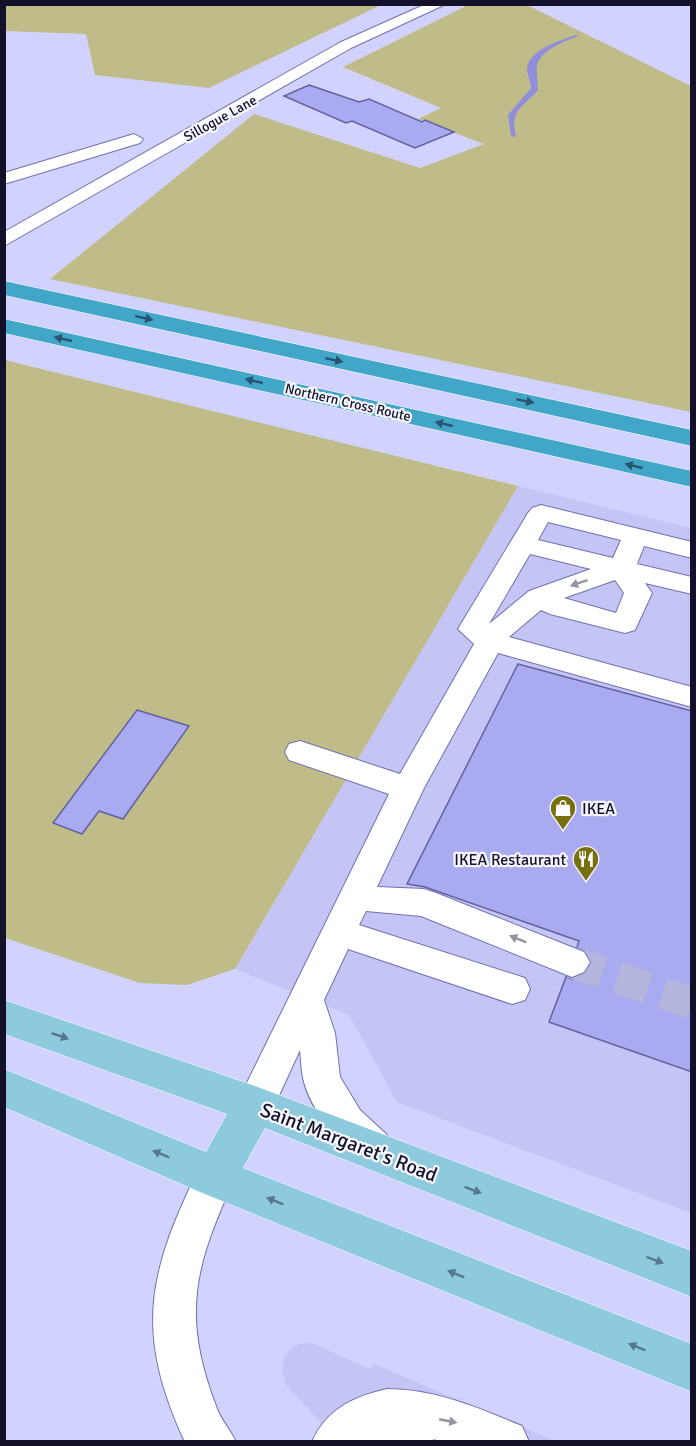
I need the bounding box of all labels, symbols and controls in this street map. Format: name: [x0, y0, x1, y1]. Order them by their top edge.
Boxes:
street label: Sillogue Lane: [181, 91, 260, 145]
one-way arrow: [134, 314, 153, 324]
one-way arrow: [54, 333, 73, 343]
one-way arrow: [325, 356, 344, 365]
one-way arrow: [244, 376, 263, 385]
street label: Northern Cross Route: [283, 380, 412, 425]
one-way arrow: [516, 397, 534, 407]
one-way arrow: [435, 418, 453, 428]
one-way arrow: [625, 461, 644, 470]
one-way arrow: [570, 578, 588, 588]
shop icon: IKEA: [548, 793, 578, 831]
place label: IKEA: [582, 799, 615, 819]
restaurant icon: IKEA Restaurant: [571, 844, 601, 882]
place label: IKEA Restaurant: [454, 850, 566, 870]
one-way arrow: [508, 934, 526, 944]
one-way arrow: [51, 1032, 69, 1042]
street label: Saint Margaret's Road: [257, 1097, 441, 1188]
one-way arrow: [152, 1149, 170, 1159]
one-way arrow: [464, 1186, 482, 1195]
one-way arrow: [266, 1196, 284, 1206]
one-way arrow: [646, 1256, 664, 1265]
one-way arrow: [447, 1269, 465, 1279]
one-way arrow: [628, 1342, 646, 1351]
one-way arrow: [439, 1417, 458, 1426]

